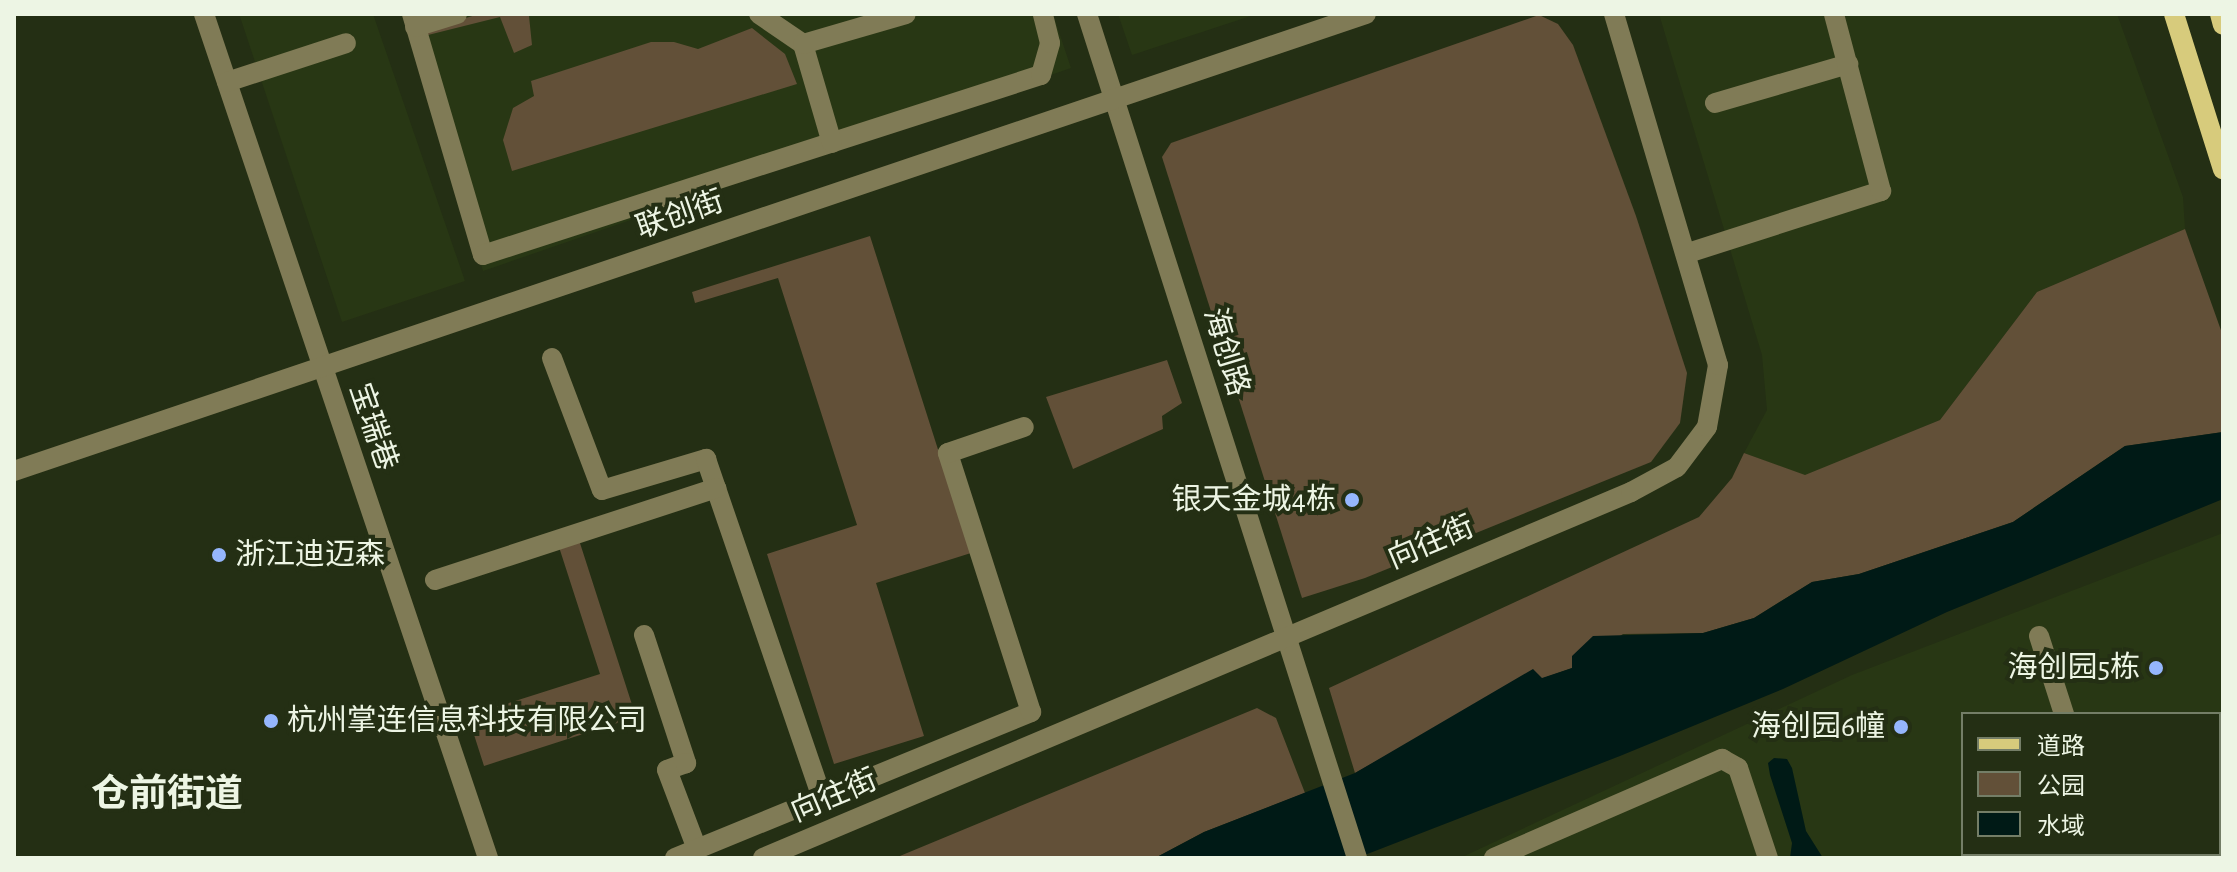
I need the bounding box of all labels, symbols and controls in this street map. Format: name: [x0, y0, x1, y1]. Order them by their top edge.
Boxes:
street label: 联创街: [632, 183, 728, 247]
street label: 海创路: [1196, 304, 1256, 400]
street label: 宝瑞巷: [341, 379, 405, 475]
place label: 银天金城4栋: [1172, 482, 1336, 518]
marker: 银天金城4栋: [1343, 491, 1361, 509]
street label: 向往街: [1383, 509, 1479, 577]
place label: 浙江迪迈森: [235, 537, 385, 573]
marker: 浙江迪迈森: [210, 546, 228, 564]
place label: 海创园5栋: [2007, 650, 2140, 686]
marker: 海创园5栋: [2147, 659, 2165, 677]
place label: 杭州掌连信息科技有限公司: [287, 703, 647, 739]
place label: 海创园6幢: [1751, 709, 1885, 745]
marker: 杭州掌连信息科技有限公司: [262, 712, 280, 730]
legend: [1961, 712, 2221, 856]
marker: 海创园6幢: [1892, 718, 1910, 736]
text: 道路: [2037, 735, 2085, 759]
street label: 向往街: [786, 762, 882, 830]
district label: 仓前街道: [91, 773, 243, 819]
text: 公园: [2037, 775, 2085, 799]
text: 水域: [2037, 815, 2085, 839]

